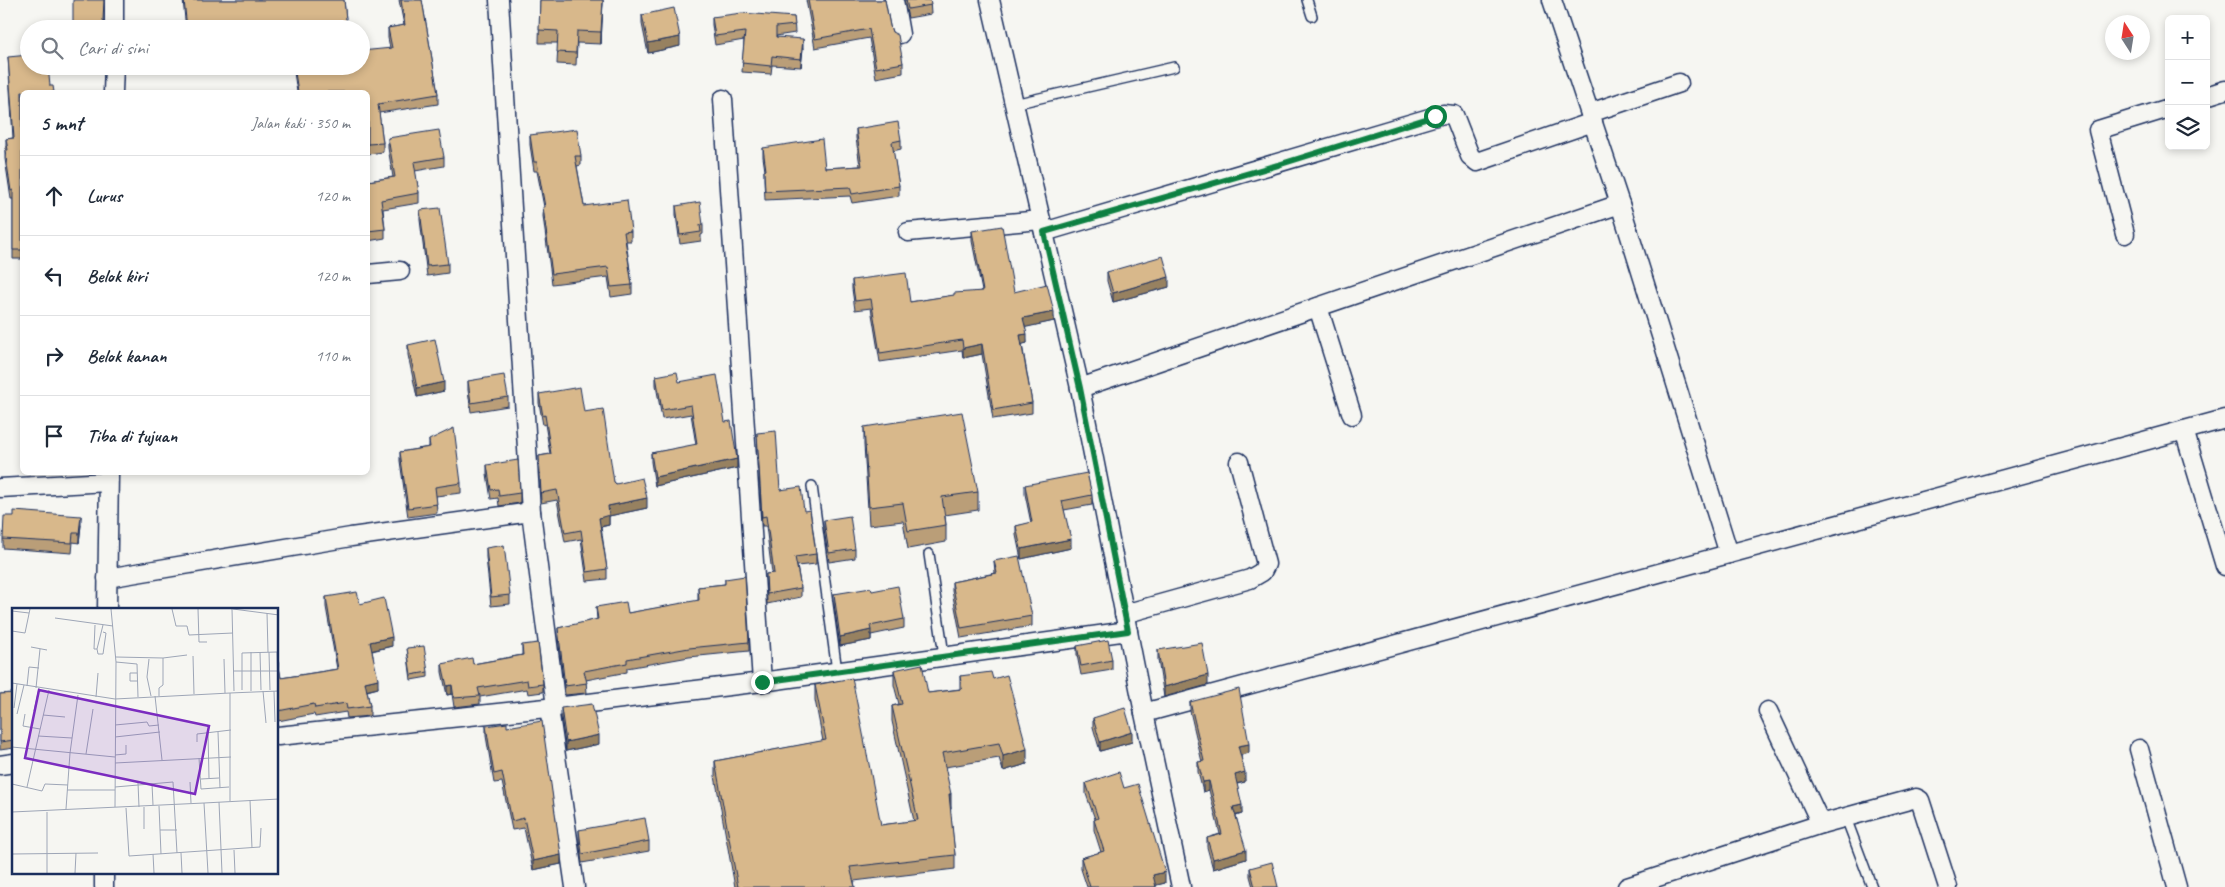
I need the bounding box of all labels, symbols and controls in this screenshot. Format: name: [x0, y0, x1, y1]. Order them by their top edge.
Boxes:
north arrow: [2105, 15, 2150, 60]
map controls: [2165, 15, 2210, 150]
button: +: [2165, 15, 2210, 60]
search box: [20, 20, 370, 75]
icon: search: [38, 34, 66, 62]
text: Cari di sini: [78, 36, 148, 60]
button: −: [2165, 60, 2210, 105]
route start: [1424, 105, 1447, 128]
button: layers: [2165, 105, 2210, 150]
text: 5 mnt: [40, 110, 83, 136]
text: Jalan kaki · 350 m: [252, 113, 350, 133]
icon: ahead: [40, 182, 68, 210]
text: Lurus: [87, 184, 122, 208]
text: 120 m: [316, 186, 350, 206]
icon: left: [40, 262, 68, 290]
text: Belok kiri: [87, 264, 147, 288]
text: 120 m: [316, 266, 350, 286]
icon: right: [40, 342, 68, 370]
text: Belok kanan: [87, 344, 166, 368]
text: 110 m: [316, 346, 350, 366]
icon: arrive: [40, 422, 68, 450]
text: Tiba di tujuan: [87, 424, 177, 448]
inset map: [12, 608, 279, 874]
route end: [751, 671, 774, 694]

